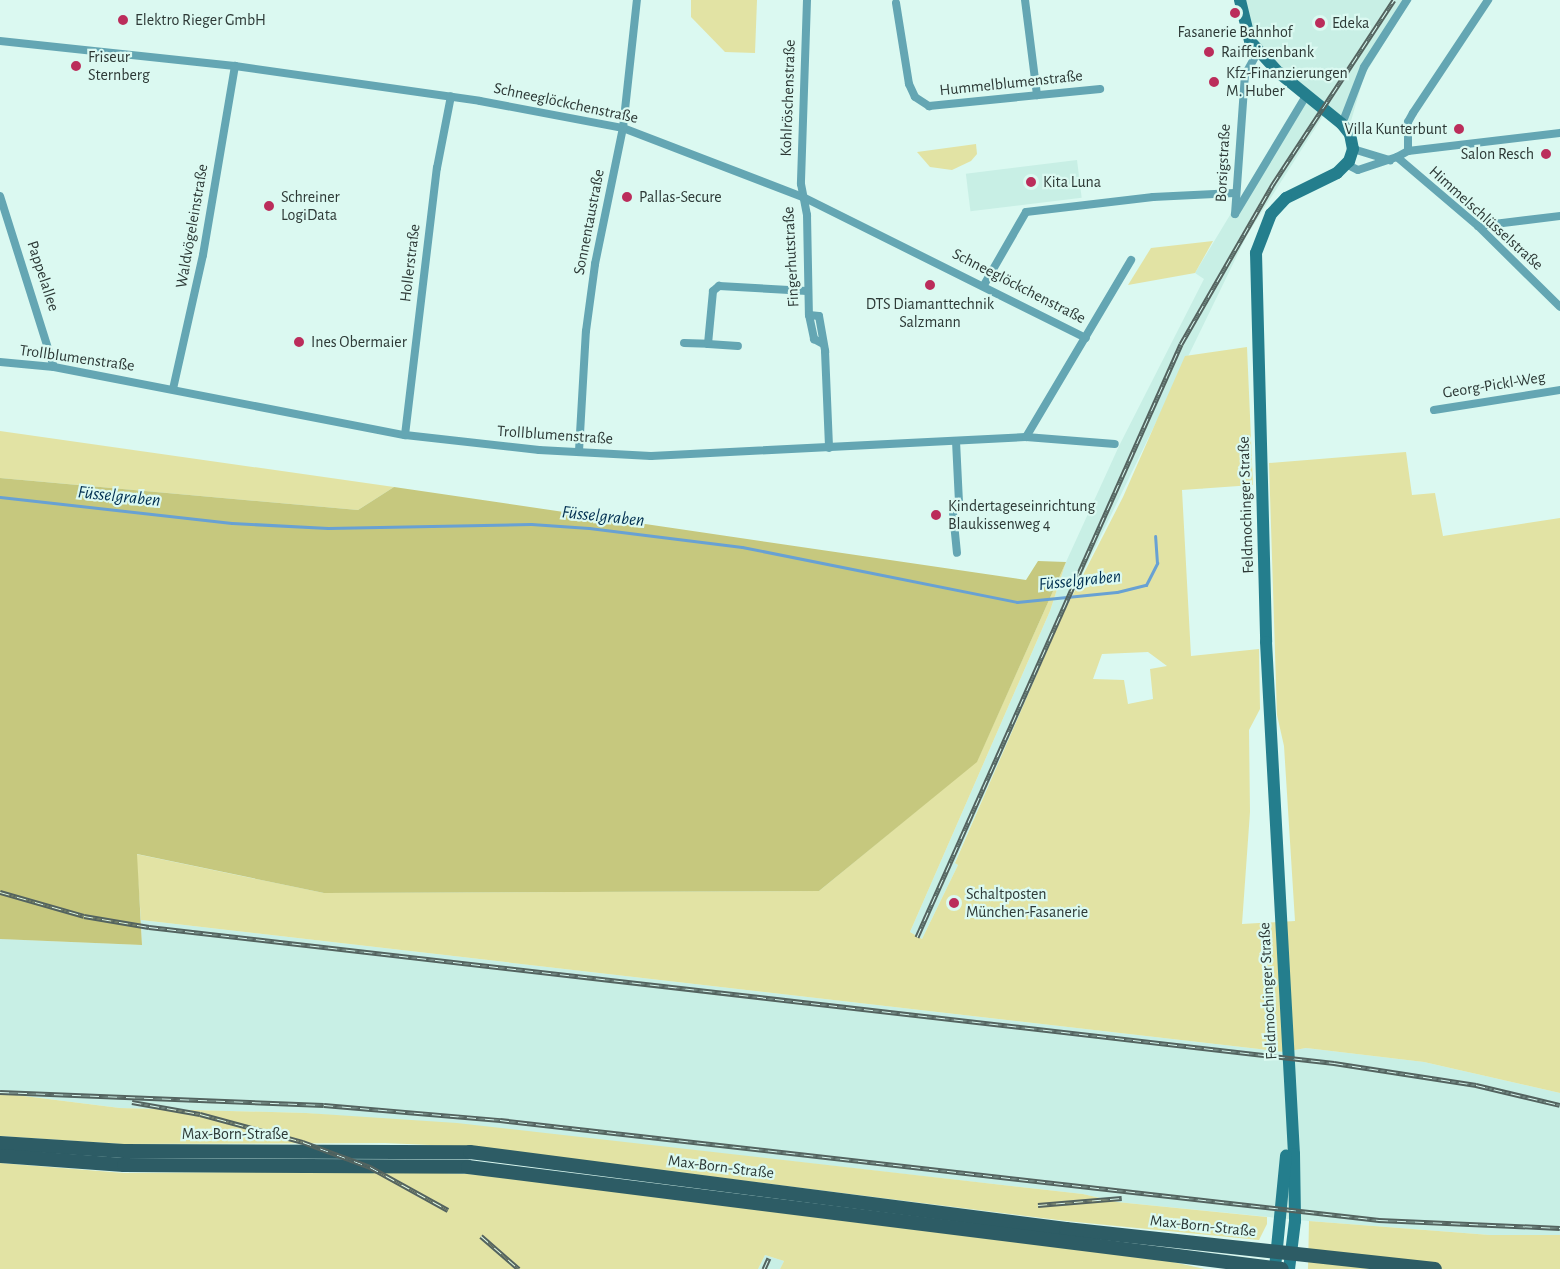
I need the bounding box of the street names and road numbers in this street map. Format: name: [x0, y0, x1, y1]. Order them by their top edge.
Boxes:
street label: Kohlröschenstraße: [776, 39, 800, 157]
street label: Hummelblumenstraße: [938, 66, 1084, 100]
street label: Schneeglöckchenstraße: [492, 78, 640, 128]
street label: Borsigstraße: [1211, 123, 1235, 203]
street label: Waldvögeleinstraße: [172, 162, 212, 290]
street label: Himmelschlüsselstraße: [1425, 162, 1547, 274]
street label: Sonnentaustraße: [569, 168, 609, 276]
street label: Fingerhutstraße: [779, 206, 803, 308]
street label: Hollerstraße: [396, 223, 424, 303]
street label: Pappelallee: [23, 238, 63, 314]
street label: Schneeglöckchenstraße: [949, 244, 1089, 328]
street label: Trollblumenstraße: [18, 340, 136, 376]
street label: Georg-Pickl-Weg: [1441, 367, 1547, 403]
street label: Trollblumenstraße: [496, 421, 614, 449]
street label: Feldmochinger Straße: [1234, 436, 1258, 574]
street label: Feldmochinger Straße: [1255, 922, 1281, 1060]
street label: Max-Born-Straße: [182, 1124, 288, 1144]
street label: Max-Born-Straße: [667, 1151, 775, 1183]
street label: Max-Born-Straße: [1149, 1211, 1257, 1241]

